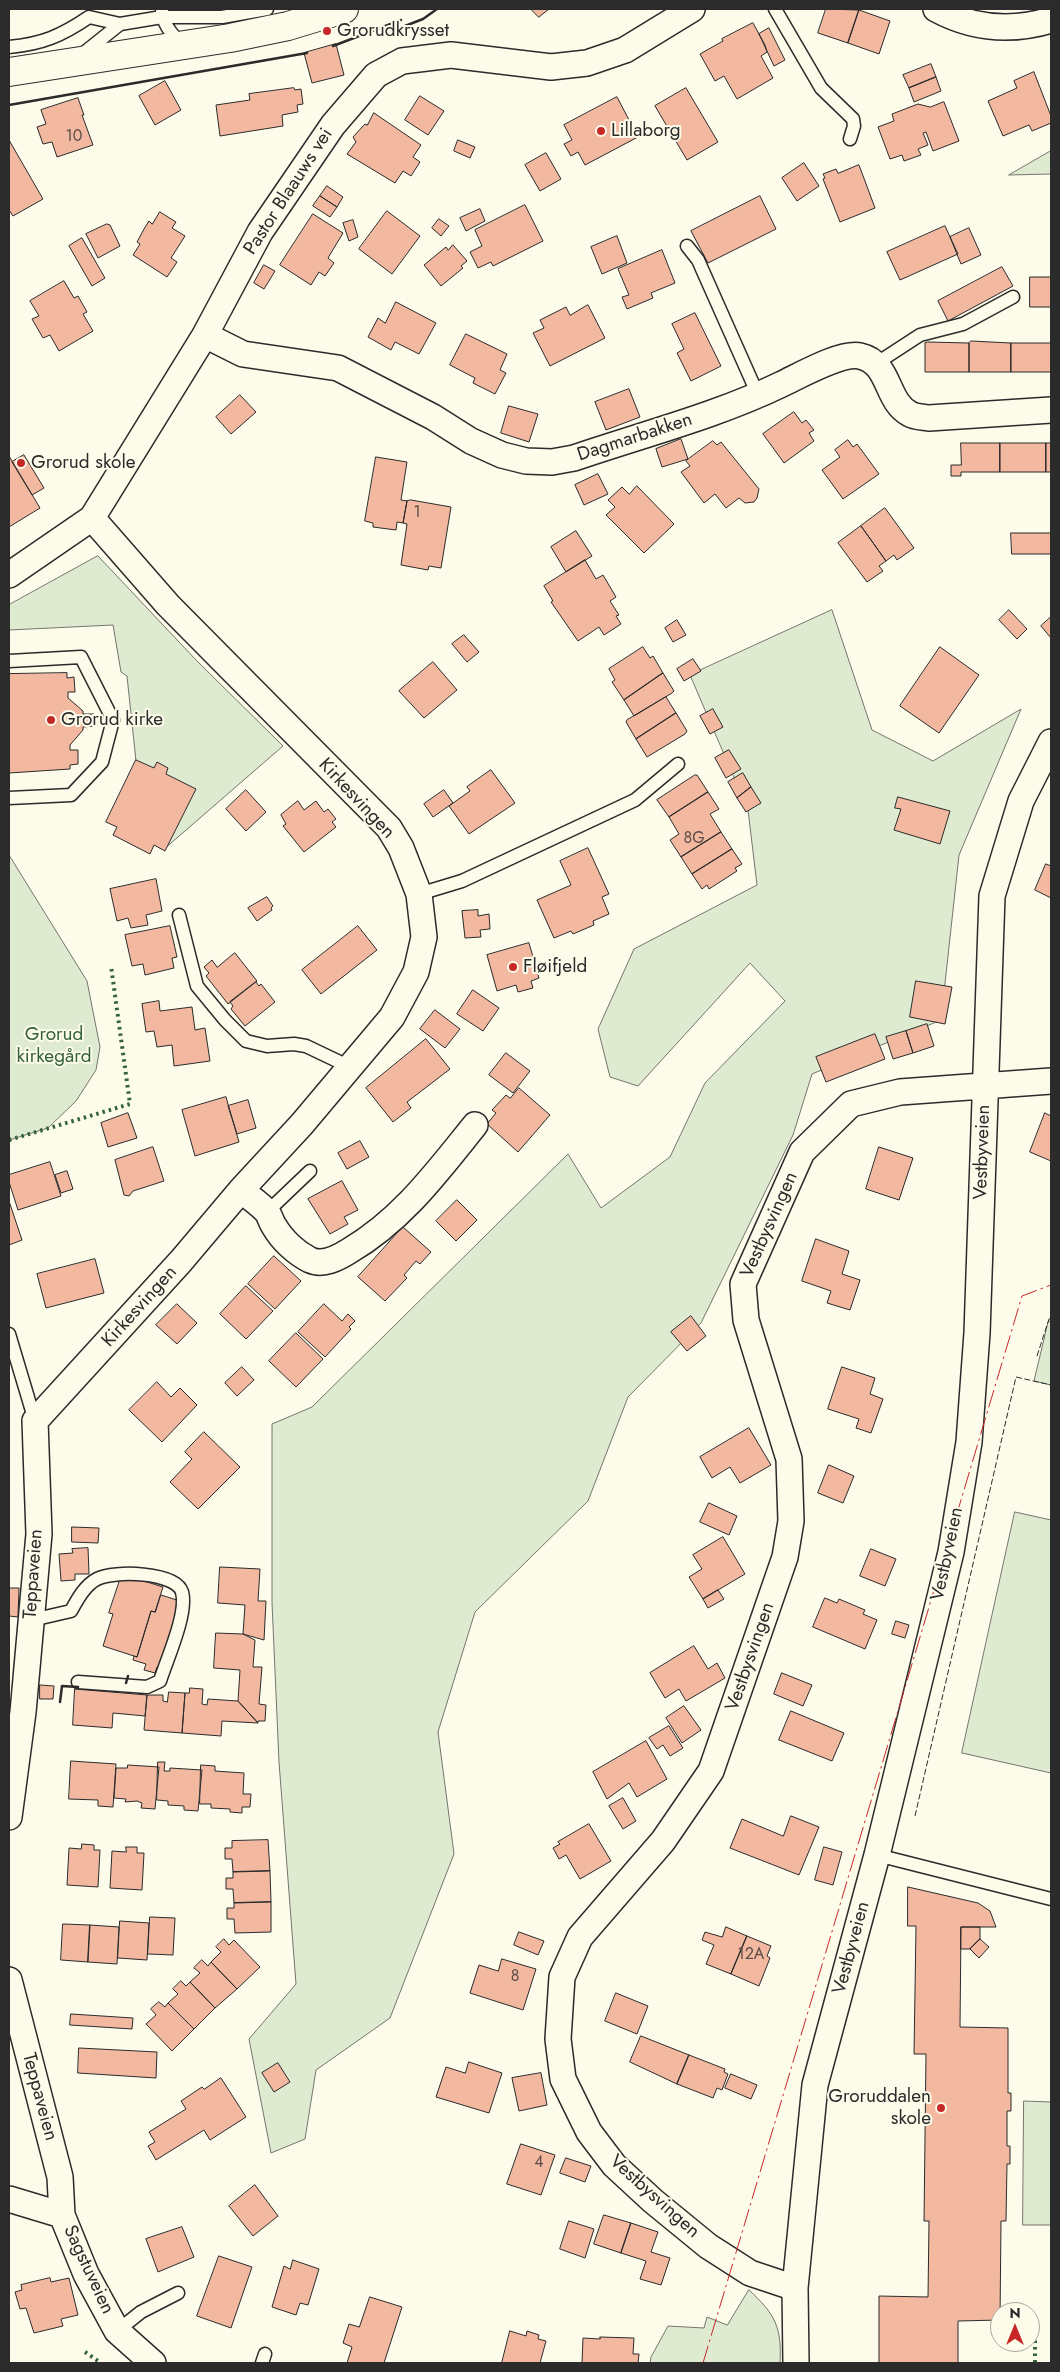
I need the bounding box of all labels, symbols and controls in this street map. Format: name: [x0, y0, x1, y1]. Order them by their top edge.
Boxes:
place label: Grorudkrysset: [337, 20, 449, 42]
marker: Grorudkrysset: [321, 25, 333, 37]
place label: Lillaborg: [611, 120, 681, 142]
street label: Pastor Blaauws vei: [240, 125, 338, 259]
marker: Lillaborg: [595, 125, 607, 137]
house number: 10: [66, 127, 82, 147]
street label: Dagmarbakken: [575, 409, 695, 467]
place label: Grorud skole: [31, 452, 136, 474]
marker: Grorud skole: [15, 457, 27, 469]
house number: 1: [413, 503, 421, 523]
place label: Grorud kirke: [61, 709, 163, 731]
marker: Grorud kirke: [45, 714, 57, 726]
street label: Kirkesvingen: [313, 754, 399, 844]
house number: 8G: [683, 829, 705, 849]
place label: Fløifjeld: [523, 956, 587, 978]
marker: Fløifjeld: [507, 961, 519, 973]
park label: Grorud kirkegård: [16, 1024, 92, 1068]
street label: Vestbyveien: [970, 1104, 996, 1200]
street label: Vestbysvingen: [737, 1169, 803, 1281]
street label: Kirkesvingen: [98, 1262, 182, 1352]
street label: Vestbyveien: [927, 1505, 969, 1603]
street label: Teppaveien: [19, 1528, 49, 1620]
street label: Vestbysvingen: [722, 1600, 780, 1714]
street label: Vestbyveien: [829, 1899, 875, 1997]
house number: 12A: [738, 1945, 764, 1965]
house number: 8: [511, 1967, 519, 1987]
street label: Teppaveien: [16, 2051, 62, 2143]
place label: Groruddalen skole: [828, 2086, 931, 2130]
marker: Groruddalen skole: [935, 2102, 947, 2114]
street label: Vestbysvingen: [604, 2151, 704, 2243]
house number: 4: [534, 2153, 544, 2173]
street label: Sagstuveien: [58, 2222, 118, 2318]
north arrow: [990, 2302, 1040, 2352]
text: N: [1009, 2303, 1021, 2323]

